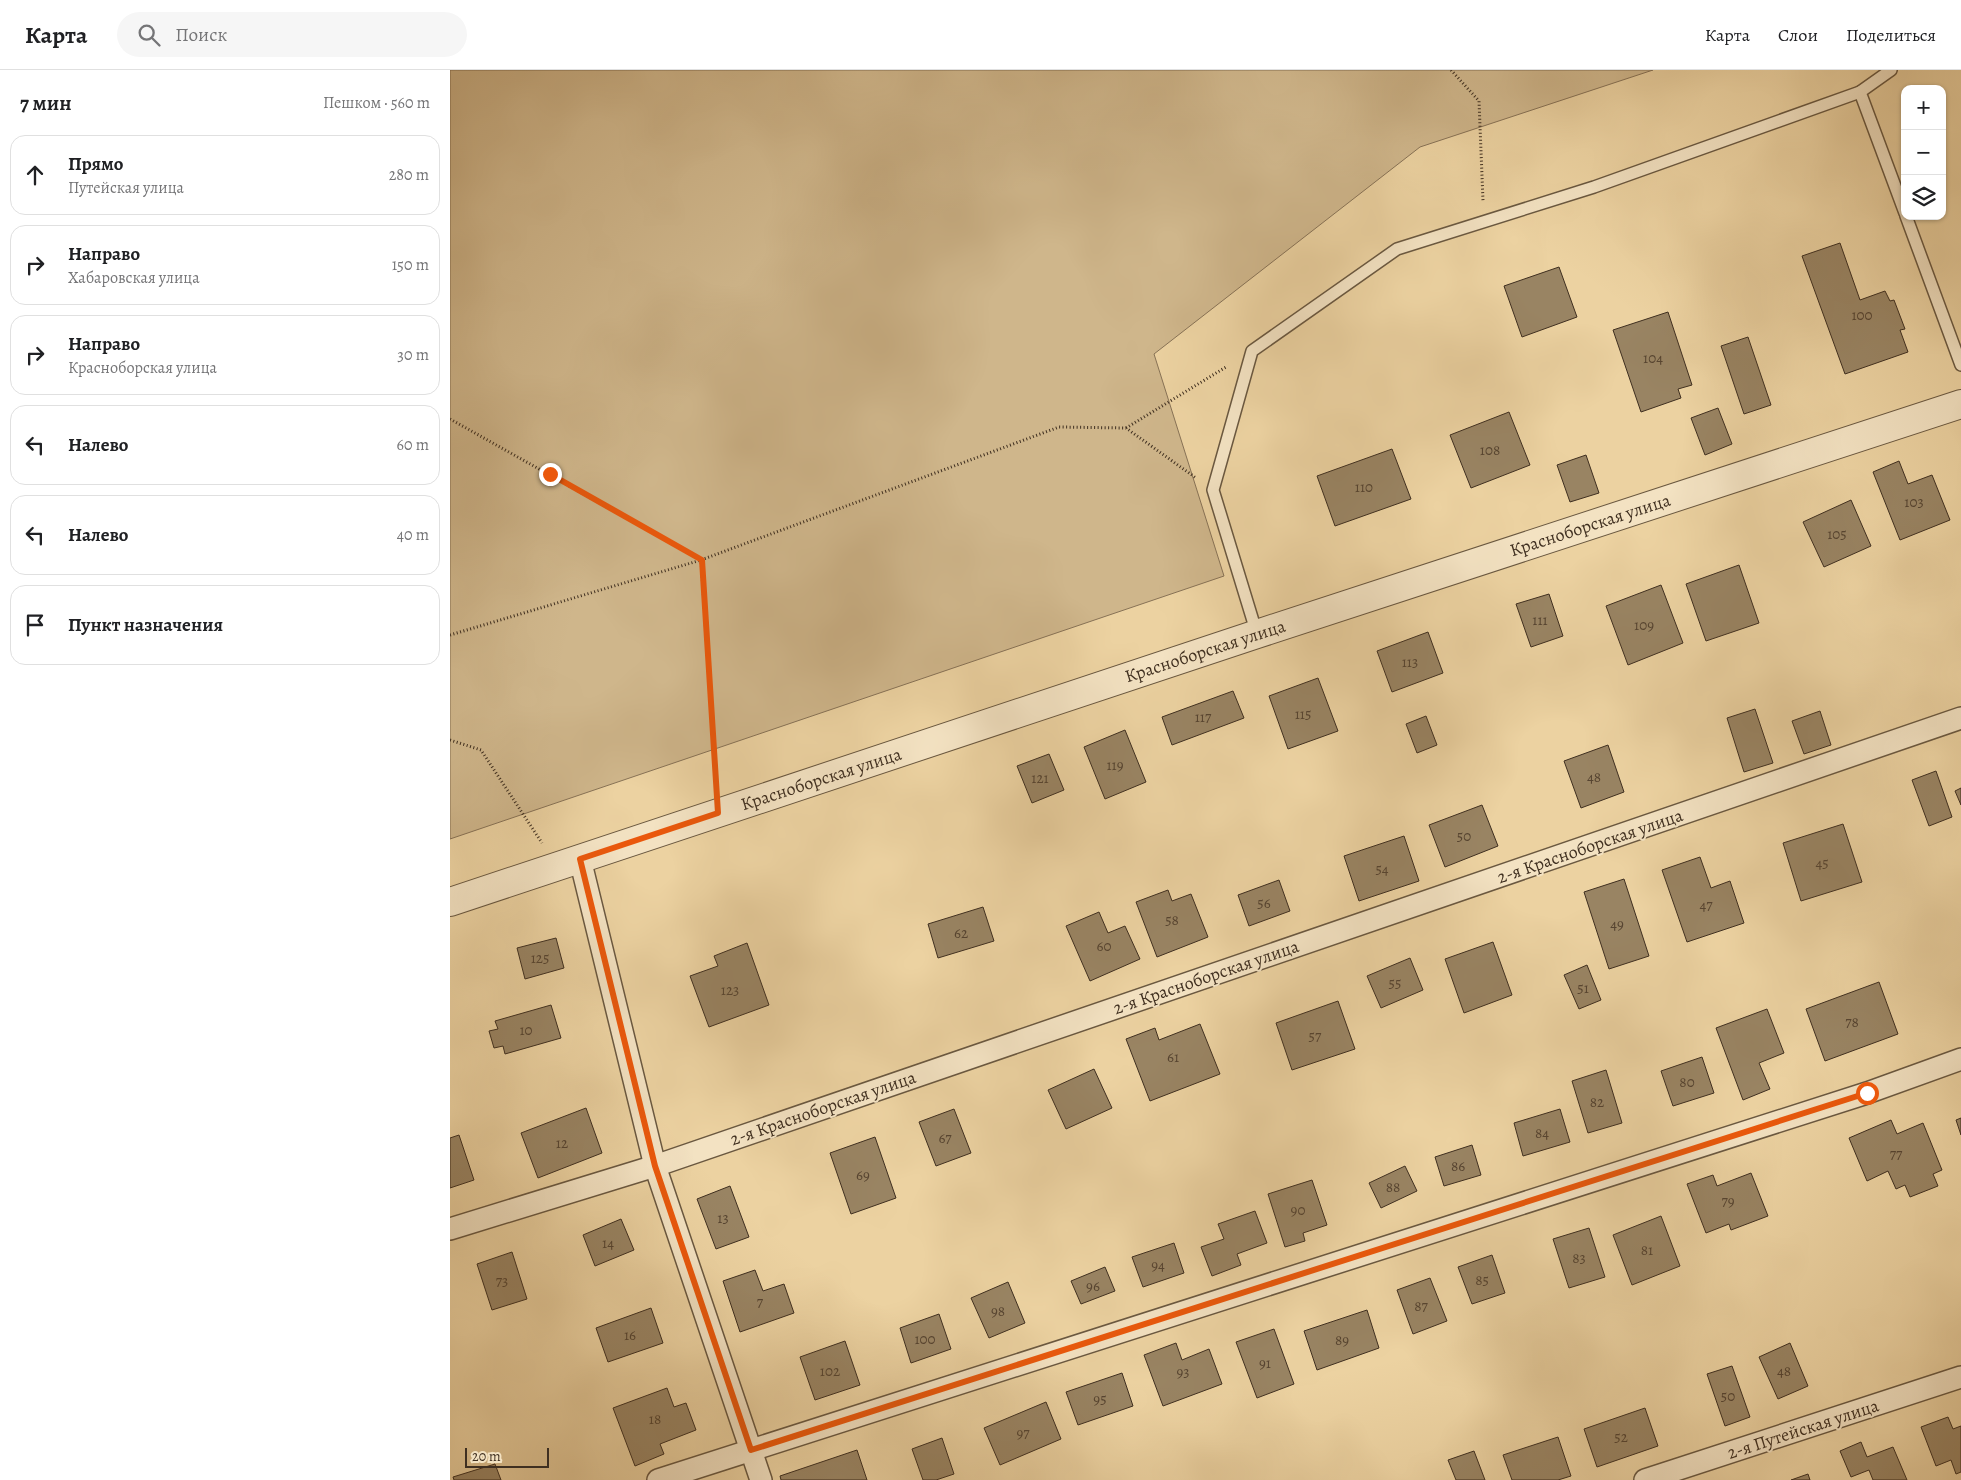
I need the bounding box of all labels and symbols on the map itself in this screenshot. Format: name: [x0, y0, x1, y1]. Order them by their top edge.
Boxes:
house number: 100: [1851, 305, 1873, 325]
house number: 104: [1643, 348, 1663, 368]
house number: 108: [1480, 440, 1500, 460]
route end: [539, 463, 562, 486]
house number: 110: [1355, 477, 1373, 497]
street label: Красноборская улица: [1507, 487, 1674, 562]
house number: 103: [1904, 492, 1924, 512]
house number: 105: [1827, 524, 1847, 544]
house number: 111: [1532, 610, 1548, 630]
street label: Красноборская улица: [1122, 613, 1289, 688]
house number: 109: [1634, 615, 1654, 635]
house number: 113: [1402, 652, 1418, 672]
house number: 115: [1295, 704, 1311, 724]
house number: 117: [1195, 707, 1212, 727]
street label: Красноборская улица: [738, 741, 905, 816]
house number: 119: [1106, 755, 1124, 775]
house number: 48: [1587, 767, 1601, 787]
house number: 121: [1031, 768, 1049, 788]
street label: 2-я Красноборская улица: [1494, 803, 1687, 889]
house number: 50: [1457, 826, 1471, 846]
house number: 45: [1815, 853, 1829, 873]
house number: 54: [1375, 859, 1389, 879]
house number: 56: [1257, 893, 1271, 913]
house number: 47: [1699, 895, 1713, 915]
house number: 58: [1165, 910, 1179, 930]
house number: 49: [1610, 914, 1624, 934]
house number: 62: [954, 923, 968, 943]
street label: 2-я Красноборская улица: [1110, 934, 1303, 1020]
house number: 60: [1097, 936, 1111, 956]
house number: 125: [531, 948, 549, 968]
house number: 55: [1389, 973, 1401, 993]
house number: 51: [1577, 978, 1589, 998]
house number: 123: [721, 980, 739, 1000]
house number: 78: [1845, 1012, 1859, 1032]
house number: 10: [519, 1020, 533, 1040]
house number: 57: [1309, 1026, 1322, 1046]
house number: 61: [1167, 1047, 1179, 1067]
street label: 2-я Красноборская улица: [727, 1065, 920, 1151]
house number: 80: [1679, 1072, 1695, 1092]
route start: [1856, 1082, 1879, 1105]
house number: 82: [1590, 1092, 1604, 1112]
house number: 84: [1535, 1123, 1549, 1143]
house number: 67: [938, 1128, 952, 1148]
house number: 12: [556, 1133, 568, 1153]
house number: 77: [1890, 1144, 1903, 1164]
house number: 86: [1451, 1156, 1465, 1176]
house number: 69: [856, 1165, 870, 1185]
house number: 88: [1386, 1177, 1400, 1197]
house number: 79: [1721, 1191, 1735, 1211]
house number: 90: [1291, 1200, 1305, 1220]
house number: 13: [717, 1208, 729, 1228]
house number: 14: [602, 1233, 614, 1253]
house number: 81: [1641, 1240, 1653, 1260]
house number: 83: [1572, 1248, 1586, 1268]
house number: 94: [1151, 1255, 1165, 1275]
house number: 85: [1475, 1270, 1489, 1290]
house number: 73: [496, 1271, 508, 1291]
house number: 96: [1086, 1276, 1100, 1296]
house number: 7: [757, 1292, 764, 1312]
house number: 87: [1414, 1296, 1428, 1316]
house number: 98: [991, 1301, 1005, 1321]
house number: 16: [624, 1325, 636, 1345]
house number: 100: [914, 1329, 936, 1349]
house number: 89: [1335, 1330, 1349, 1350]
house number: 91: [1259, 1353, 1271, 1373]
house number: 102: [820, 1361, 840, 1381]
house number: 48: [1777, 1361, 1791, 1381]
house number: 93: [1176, 1362, 1190, 1382]
house number: 50: [1721, 1386, 1735, 1406]
house number: 95: [1093, 1389, 1107, 1409]
street label: 2-я Путейская улица: [1724, 1393, 1882, 1465]
house number: 18: [649, 1409, 661, 1429]
house number: 97: [1016, 1423, 1030, 1443]
house number: 52: [1614, 1427, 1628, 1447]
scale bar: [465, 1445, 549, 1468]

